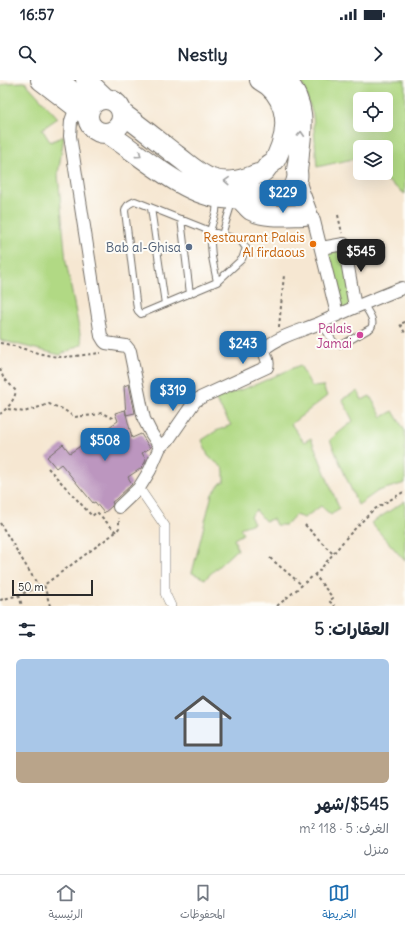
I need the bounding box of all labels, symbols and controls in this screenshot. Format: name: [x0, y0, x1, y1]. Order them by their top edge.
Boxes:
text: 16:57: [20, 5, 54, 24]
icon: search: [16, 43, 38, 65]
text: Nestly: [177, 43, 228, 66]
icon: forward: [367, 43, 389, 65]
map controls: [353, 92, 393, 180]
button: locate: [353, 92, 393, 132]
one-way arrow: [297, 131, 306, 137]
button: layers: [353, 140, 393, 180]
one-way arrow: [135, 151, 142, 158]
one-way arrow: [224, 177, 230, 185]
pin: $229: [259, 180, 307, 214]
text: $229: [269, 184, 297, 201]
place label: Restaurant Palais Al firdaous: [203, 229, 305, 261]
place label: Bab al-Ghisa: [106, 239, 181, 256]
marker: Restaurant Palais Al firdaous: [308, 239, 318, 249]
pin: $545: [337, 239, 385, 273]
marker: Bab al-Ghisa: [184, 242, 194, 252]
text: $545: [346, 243, 376, 260]
place label: Palais Jamai: [316, 320, 352, 352]
marker: Palais Jamai: [355, 330, 365, 340]
pin: $243: [219, 331, 267, 365]
text: $243: [228, 335, 258, 352]
pin: $319: [149, 378, 197, 412]
text: $319: [159, 382, 187, 399]
pin: $508: [81, 428, 129, 462]
text: $508: [90, 432, 120, 449]
scale bar: [12, 578, 93, 597]
text: 50 m: [18, 580, 44, 594]
text: العقارات: 5: [314, 618, 389, 640]
icon: filters: [16, 619, 38, 641]
icon: home: [167, 685, 239, 757]
text: $545/شهر: [316, 793, 389, 815]
text: الغرف: 5 · 118 m²: [299, 820, 389, 837]
text: منزل: [363, 841, 389, 858]
tab: الرئيسية: [49, 882, 83, 924]
tab: المحفوظات: [180, 882, 225, 924]
tab: الخريطة: [322, 882, 357, 924]

